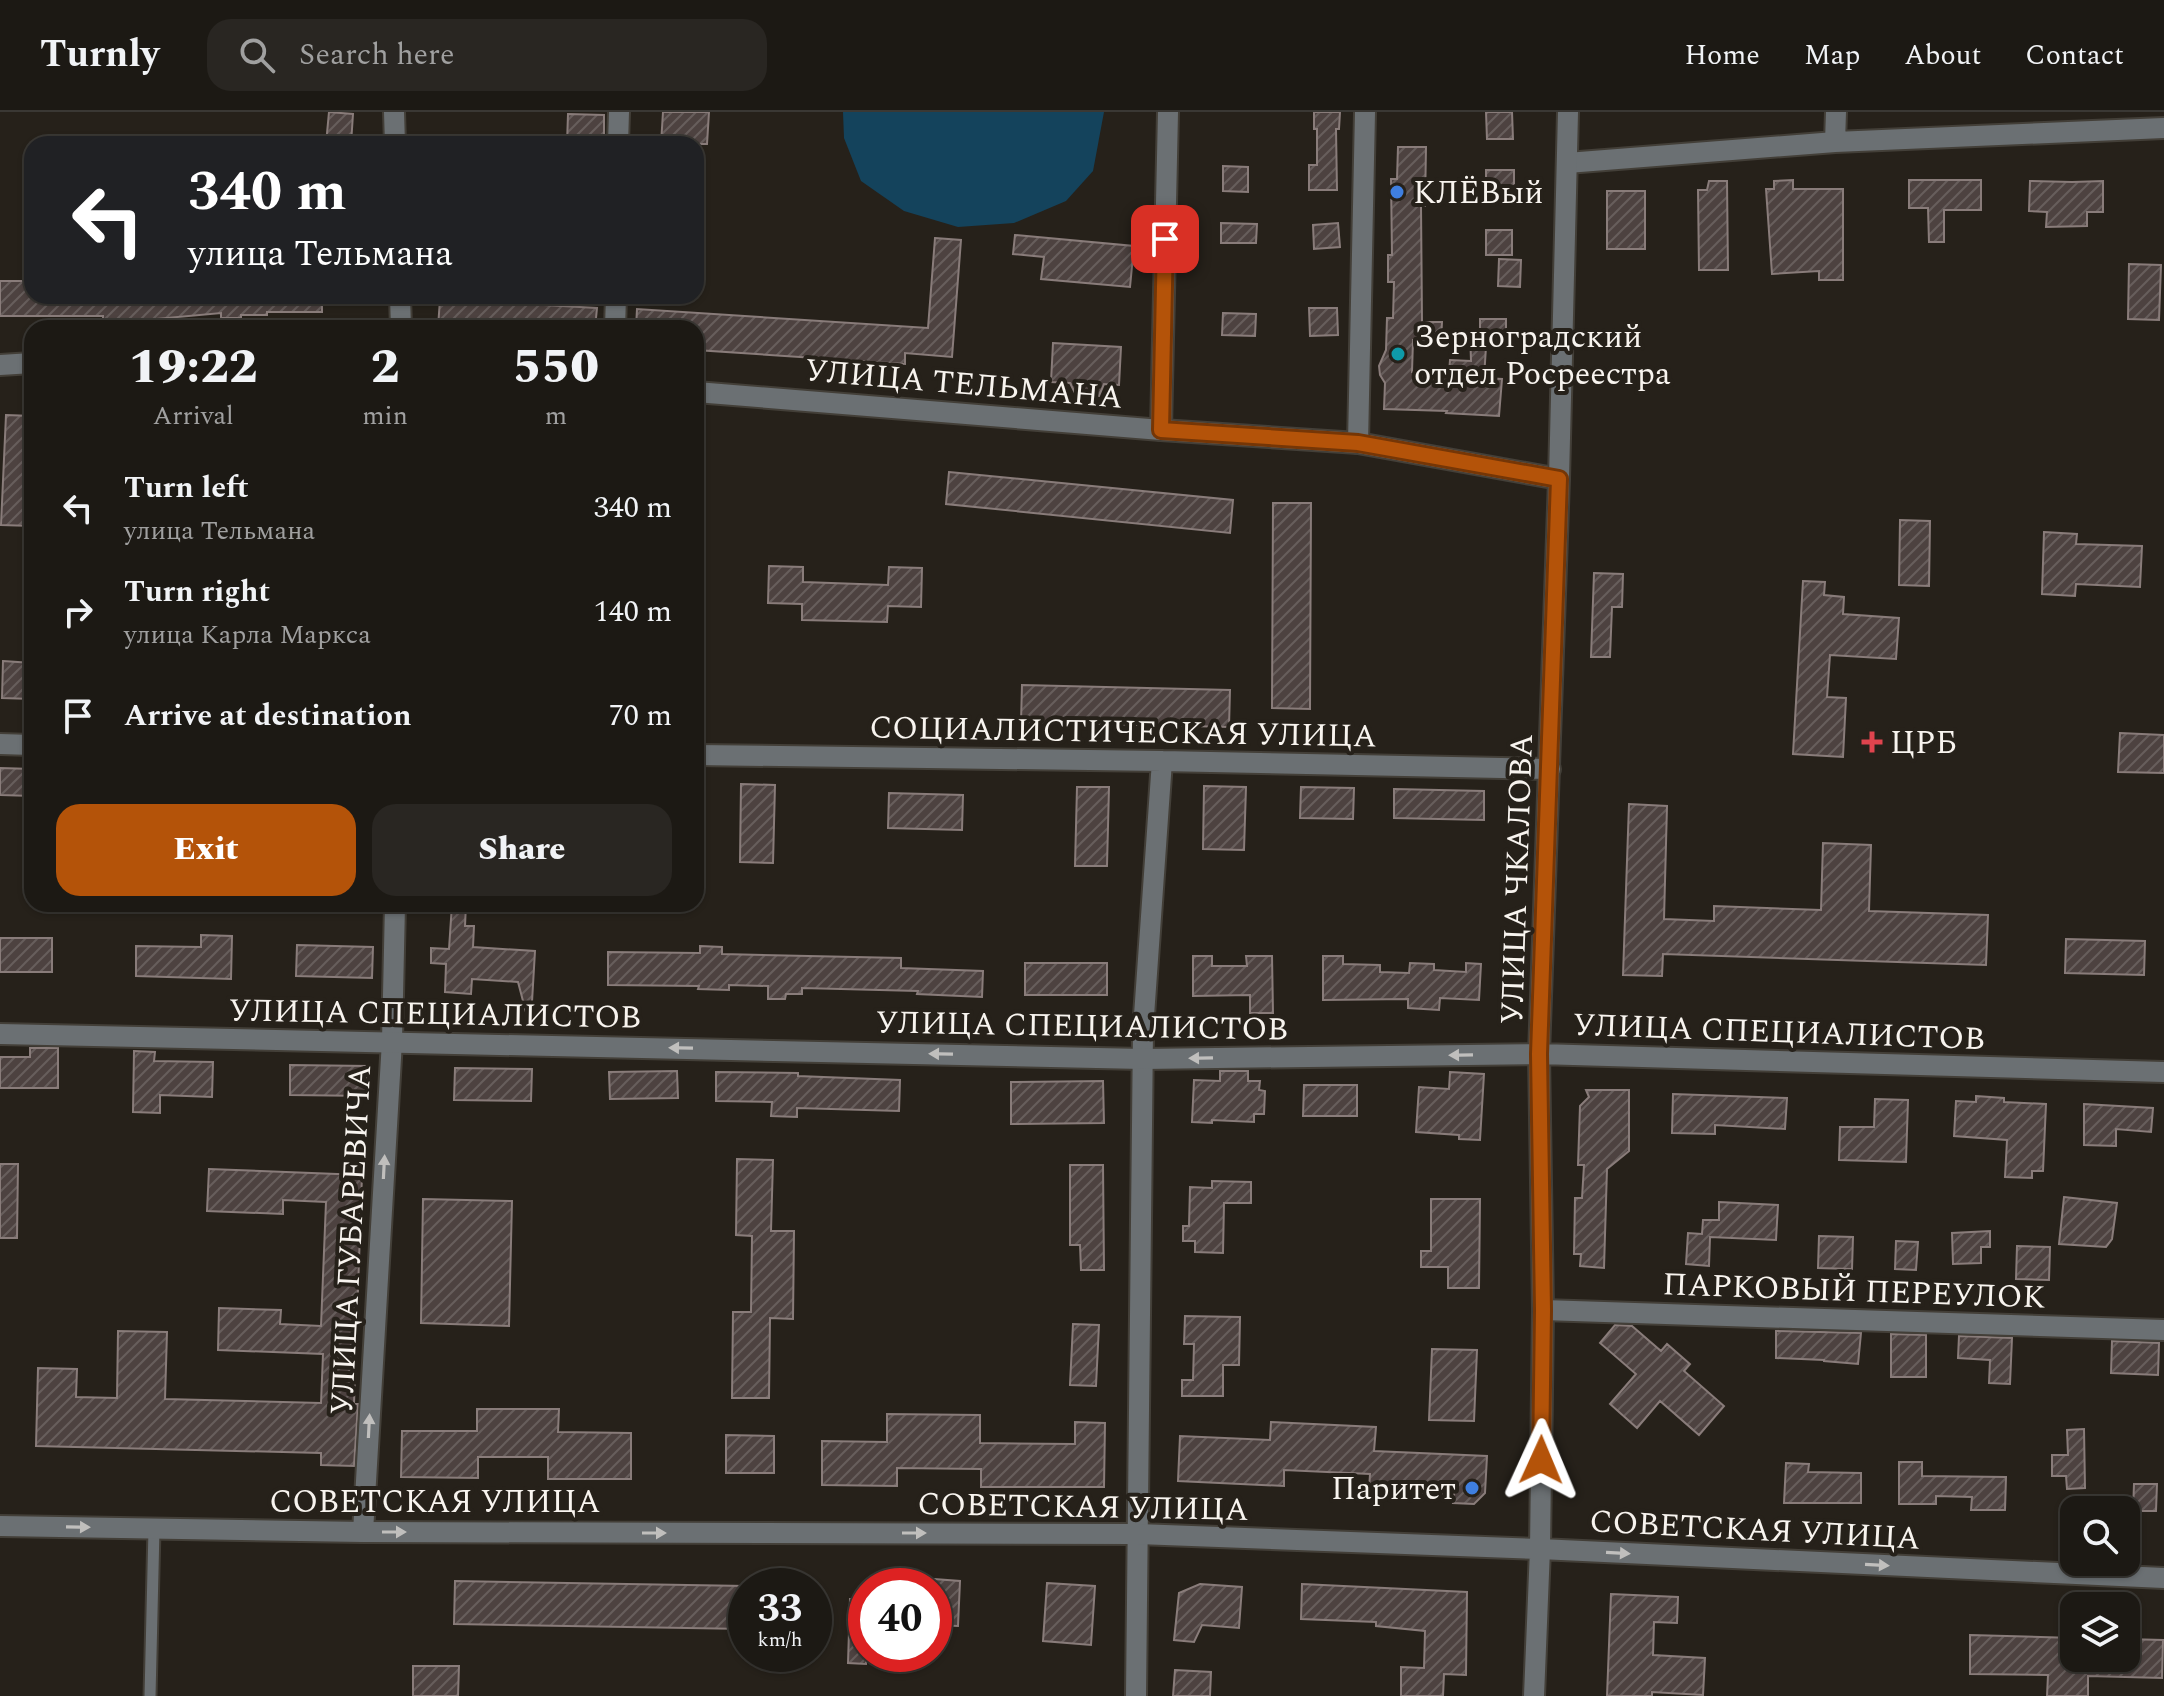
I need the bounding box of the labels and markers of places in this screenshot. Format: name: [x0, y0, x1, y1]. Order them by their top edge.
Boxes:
place label: КЛЁВый: [1413, 169, 1544, 218]
marker: КЛЁВый: [1388, 183, 1406, 201]
pin: [1131, 205, 1199, 273]
place label: Зерноградский отдел Росреестра: [1414, 313, 1671, 399]
marker: Зерноградский отдел Росреестра: [1389, 345, 1407, 363]
place label: ЦРБ: [1890, 719, 1957, 768]
marker: ЦРБ: [1861, 731, 1883, 753]
place label: Паритет: [1331, 1465, 1456, 1514]
marker: Паритет: [1463, 1479, 1481, 1497]

